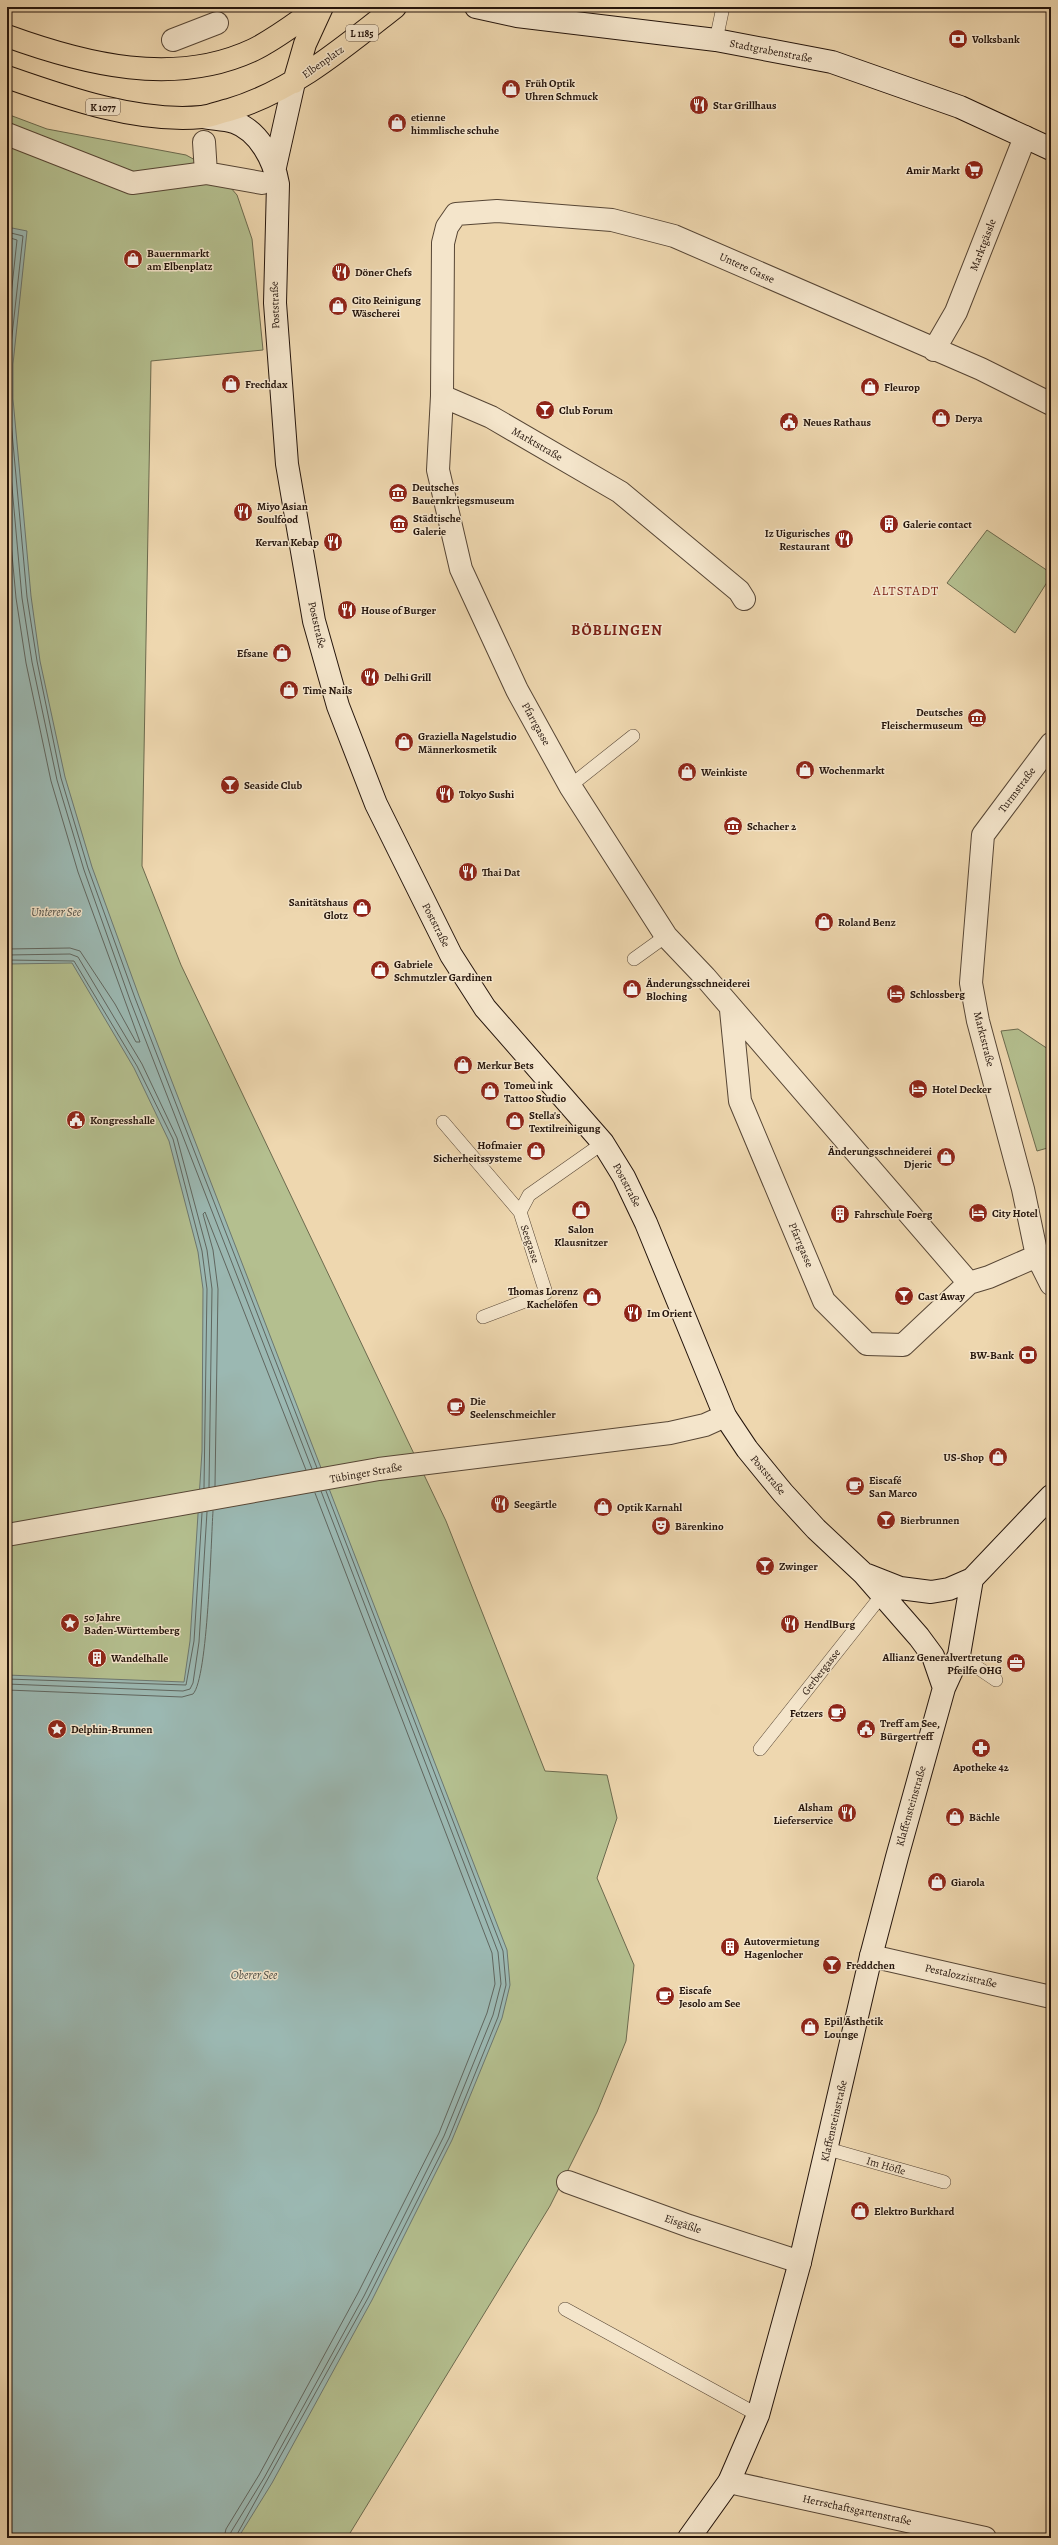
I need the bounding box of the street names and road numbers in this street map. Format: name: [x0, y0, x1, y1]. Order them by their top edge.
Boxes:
road number: L 1185: [346, 25, 378, 41]
street label: Stadtgrabenstraße: [728, 36, 814, 66]
street label: Elbenplatz: [299, 42, 347, 82]
road number: K 1077: [86, 99, 120, 115]
street label: Marktgässle: [966, 217, 1000, 273]
street label: Untere Gasse: [717, 249, 777, 287]
street label: Poststraße: [267, 281, 283, 329]
street label: Marktstraße: [509, 423, 565, 465]
street label: Poststraße: [304, 600, 330, 650]
street label: Pfarrgasse: [518, 700, 554, 748]
street label: Turmstraße: [995, 764, 1039, 816]
street label: Poststraße: [418, 900, 454, 950]
street label: Marktstraße: [970, 1010, 998, 1068]
street label: Poststraße: [609, 1160, 645, 1210]
street label: Pfarrgasse: [785, 1220, 817, 1270]
street label: Seegasse: [517, 1223, 543, 1265]
street label: Poststraße: [747, 1452, 789, 1498]
street label: Tübinger Straße: [329, 1459, 403, 1487]
street label: Gerbergasse: [798, 1646, 844, 1698]
street label: Klaffensteinstraße: [892, 1764, 930, 1848]
street label: Pestalozzistraße: [923, 1960, 999, 1992]
street label: Klaffensteinstraße: [817, 2079, 851, 2163]
street label: Im Höfle: [865, 2153, 907, 2179]
street label: Eisgäßle: [662, 2211, 704, 2237]
street label: Herrschaftsgartenstraße: [801, 2491, 913, 2529]

